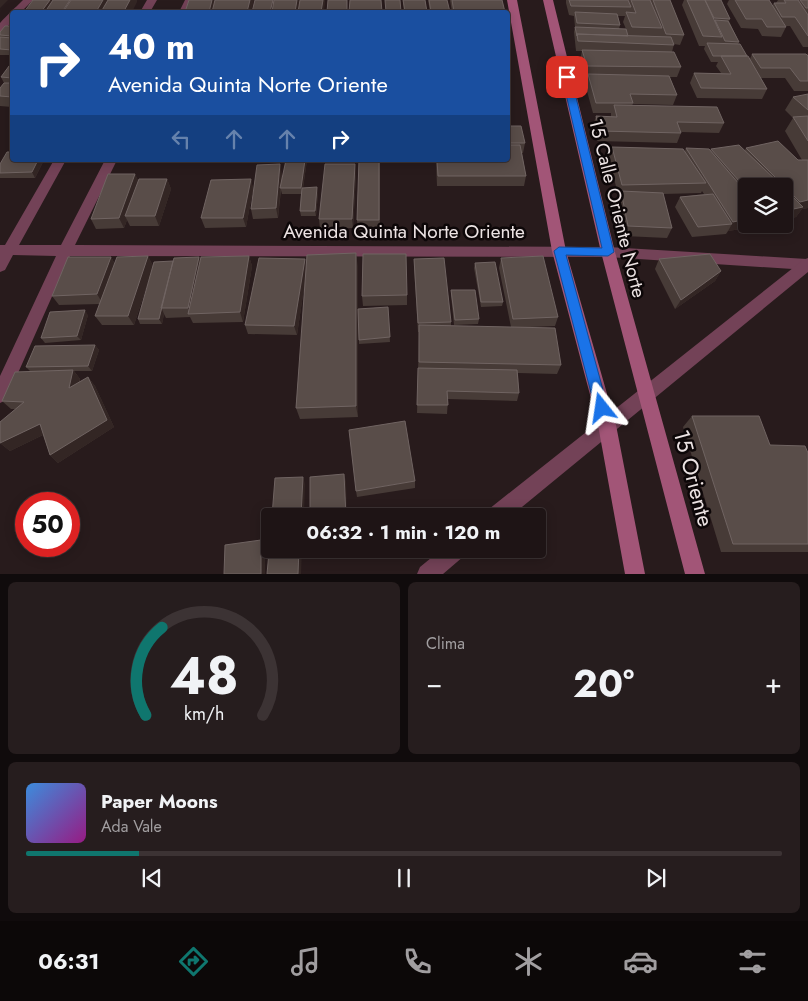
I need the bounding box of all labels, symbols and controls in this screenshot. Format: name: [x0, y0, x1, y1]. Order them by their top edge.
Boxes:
text: 40 m: [108, 22, 195, 72]
icon: right: [25, 30, 90, 95]
pin: [546, 56, 588, 98]
icon: arrive: [553, 63, 581, 91]
text: Avenida Quinta Norte Oriente: [108, 68, 388, 100]
street label: 15 Calle Oriente Norte: [582, 116, 653, 301]
icon: left: [167, 125, 195, 153]
icon: ahead: [220, 125, 248, 153]
icon: ahead: [273, 125, 301, 153]
icon: right: [326, 125, 354, 153]
map controls: [738, 178, 793, 233]
button: layers: [738, 178, 793, 233]
street label: Avenida Quinta Norte Oriente: [283, 218, 525, 245]
position arrow: [575, 381, 627, 433]
street label: 15 Oriente: [666, 426, 722, 530]
speed limit sign: 50: [15, 492, 80, 557]
text: 06:32 · 1 min · 120 m: [307, 519, 500, 546]
text: Clima: [426, 632, 465, 655]
text: 48: [170, 638, 238, 714]
text: 20°: [573, 656, 634, 711]
text: −: [426, 663, 443, 704]
text: +: [765, 663, 782, 704]
text: km/h: [184, 701, 224, 727]
text: Paper Moons: [101, 788, 218, 815]
text: Ada Vale: [101, 815, 162, 838]
icon: previous: [138, 864, 166, 892]
icon: pause: [390, 864, 418, 892]
icon: next: [642, 864, 670, 892]
icon: directions: [176, 944, 211, 979]
icon: music: [288, 944, 323, 979]
icon: phone: [400, 944, 435, 979]
icon: climate: [511, 944, 546, 979]
icon: car: [623, 944, 658, 979]
icon: filters: [735, 944, 770, 979]
text: 06:31: [38, 945, 100, 977]

